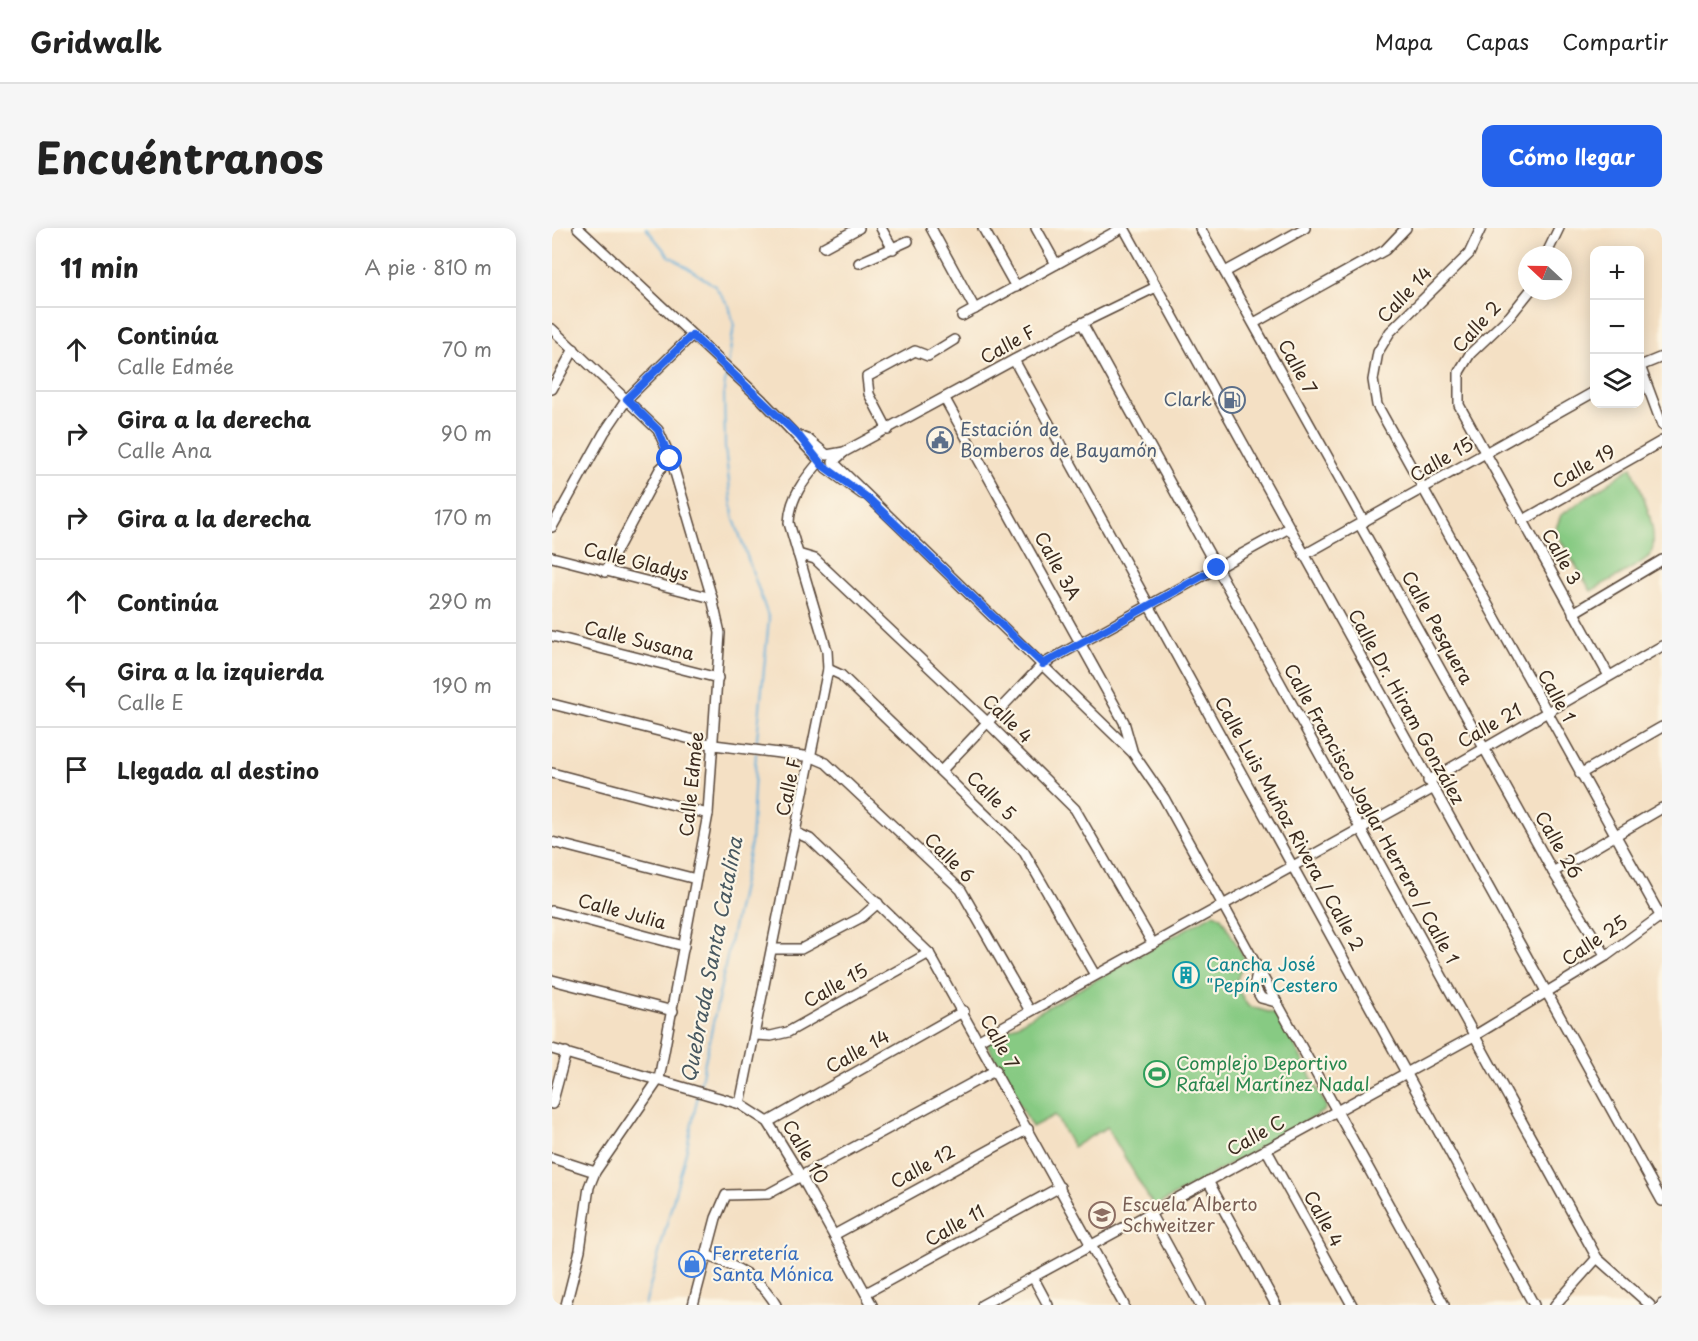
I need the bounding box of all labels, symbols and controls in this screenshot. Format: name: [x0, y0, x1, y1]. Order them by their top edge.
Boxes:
text: Gridwalk: [30, 20, 162, 63]
text: Mapa: [1375, 25, 1433, 57]
text: Capas: [1466, 25, 1529, 57]
text: Compartir: [1562, 25, 1668, 57]
text: Encuéntranos: [36, 125, 324, 188]
button: Cómo llegar: [1482, 125, 1662, 187]
north arrow: [1518, 246, 1572, 300]
map controls: [1590, 246, 1644, 408]
button: +: [1590, 246, 1644, 300]
text: 11 min: [60, 248, 139, 287]
text: A pie · 810 m: [365, 252, 492, 282]
street label: Calle 14: [1370, 260, 1438, 328]
street label: Calle 2: [1445, 294, 1507, 358]
button: −: [1590, 300, 1644, 354]
street label: Calle F: [975, 317, 1040, 370]
text: Continúa: [117, 318, 219, 351]
icon: ahead: [60, 333, 93, 366]
text: 70 m: [442, 334, 492, 364]
street label: Calle 7: [1272, 334, 1324, 399]
text: Calle Edmée: [117, 351, 234, 381]
button: layers: [1590, 354, 1644, 408]
place label: Clark: [1164, 385, 1212, 412]
fuel station icon: Clark: [1217, 385, 1247, 415]
text: Gira a la derecha: [117, 402, 311, 435]
place label: Estación de Bomberos de Bayamón: [960, 415, 1157, 463]
icon: right: [60, 417, 93, 450]
text: 90 m: [441, 418, 492, 448]
public building icon: Estación de Bomberos de Bayamón: [925, 425, 955, 455]
street label: Calle 15: [1404, 430, 1478, 488]
text: Calle Ana: [117, 435, 211, 465]
street label: Calle 19: [1547, 437, 1620, 495]
route start: [656, 445, 682, 471]
icon: right: [60, 501, 93, 534]
text: Gira a la derecha: [117, 501, 311, 534]
text: 170 m: [434, 502, 492, 532]
street label: Calle 3: [1536, 523, 1589, 589]
street label: Calle 3A: [1028, 526, 1088, 604]
street label: Calle Gladys: [581, 534, 692, 587]
route end: [1203, 554, 1229, 580]
street label: Calle Pesquera: [1396, 565, 1481, 689]
icon: ahead: [60, 585, 93, 618]
text: Continúa: [117, 585, 219, 618]
text: 290 m: [428, 586, 492, 616]
street label: Calle Dr. Hiram González: [1342, 604, 1473, 809]
street label: Calle Susana: [581, 613, 698, 666]
text: Gira a la izquierda: [117, 654, 324, 687]
street label: Calle Francisco Joglar Herrero / Calle 1: [1278, 658, 1467, 968]
street label: Calle 1: [1532, 664, 1583, 727]
icon: left: [60, 669, 93, 702]
text: 190 m: [433, 670, 492, 700]
text: Calle E: [117, 687, 184, 717]
street label: Calle 4: [977, 687, 1039, 749]
street label: Calle Luis Muñoz Rivera / Calle 2: [1209, 691, 1372, 955]
street label: Calle 21: [1452, 695, 1526, 754]
street label: Calle Edmée: [672, 730, 709, 838]
icon: arrive: [60, 753, 93, 786]
text: Llegada al destino: [117, 753, 319, 786]
street label: Calle F: [768, 755, 807, 819]
street label: Calle 5: [961, 764, 1023, 826]
street label: Calle 26: [1529, 805, 1590, 883]
street label: Calle 6: [919, 826, 981, 888]
water label: Quebrada Santa Catalina: [672, 834, 750, 1085]
street label: Calle Julia: [575, 886, 670, 935]
street label: Calle 25: [1556, 908, 1633, 972]
place label: Cancha José "Pepín" Cestero: [1206, 950, 1338, 998]
street label: Calle 15: [798, 956, 872, 1013]
building icon: Cancha José "Pepín" Cestero: [1171, 960, 1201, 990]
street label: Calle 7: [974, 1009, 1026, 1074]
street label: Calle 14: [820, 1022, 894, 1079]
place label: Complejo Deportivo Rafael Martínez Nadal: [1176, 1049, 1370, 1097]
sports icon: Complejo Deportivo Rafael Martínez Nadal: [1142, 1059, 1172, 1089]
street label: Calle C: [1221, 1108, 1289, 1162]
street label: Calle 10: [776, 1114, 836, 1189]
street label: Calle 12: [885, 1137, 960, 1195]
street label: Calle 4: [1298, 1185, 1351, 1251]
place label: Escuela Alberto Schweitzer: [1122, 1190, 1258, 1238]
street label: Calle 11: [919, 1197, 989, 1252]
school or university icon: Escuela Alberto Schweitzer: [1087, 1200, 1117, 1230]
place label: Ferretería Santa Mónica: [712, 1239, 834, 1287]
shop icon: Ferretería Santa Mónica: [677, 1249, 707, 1279]

